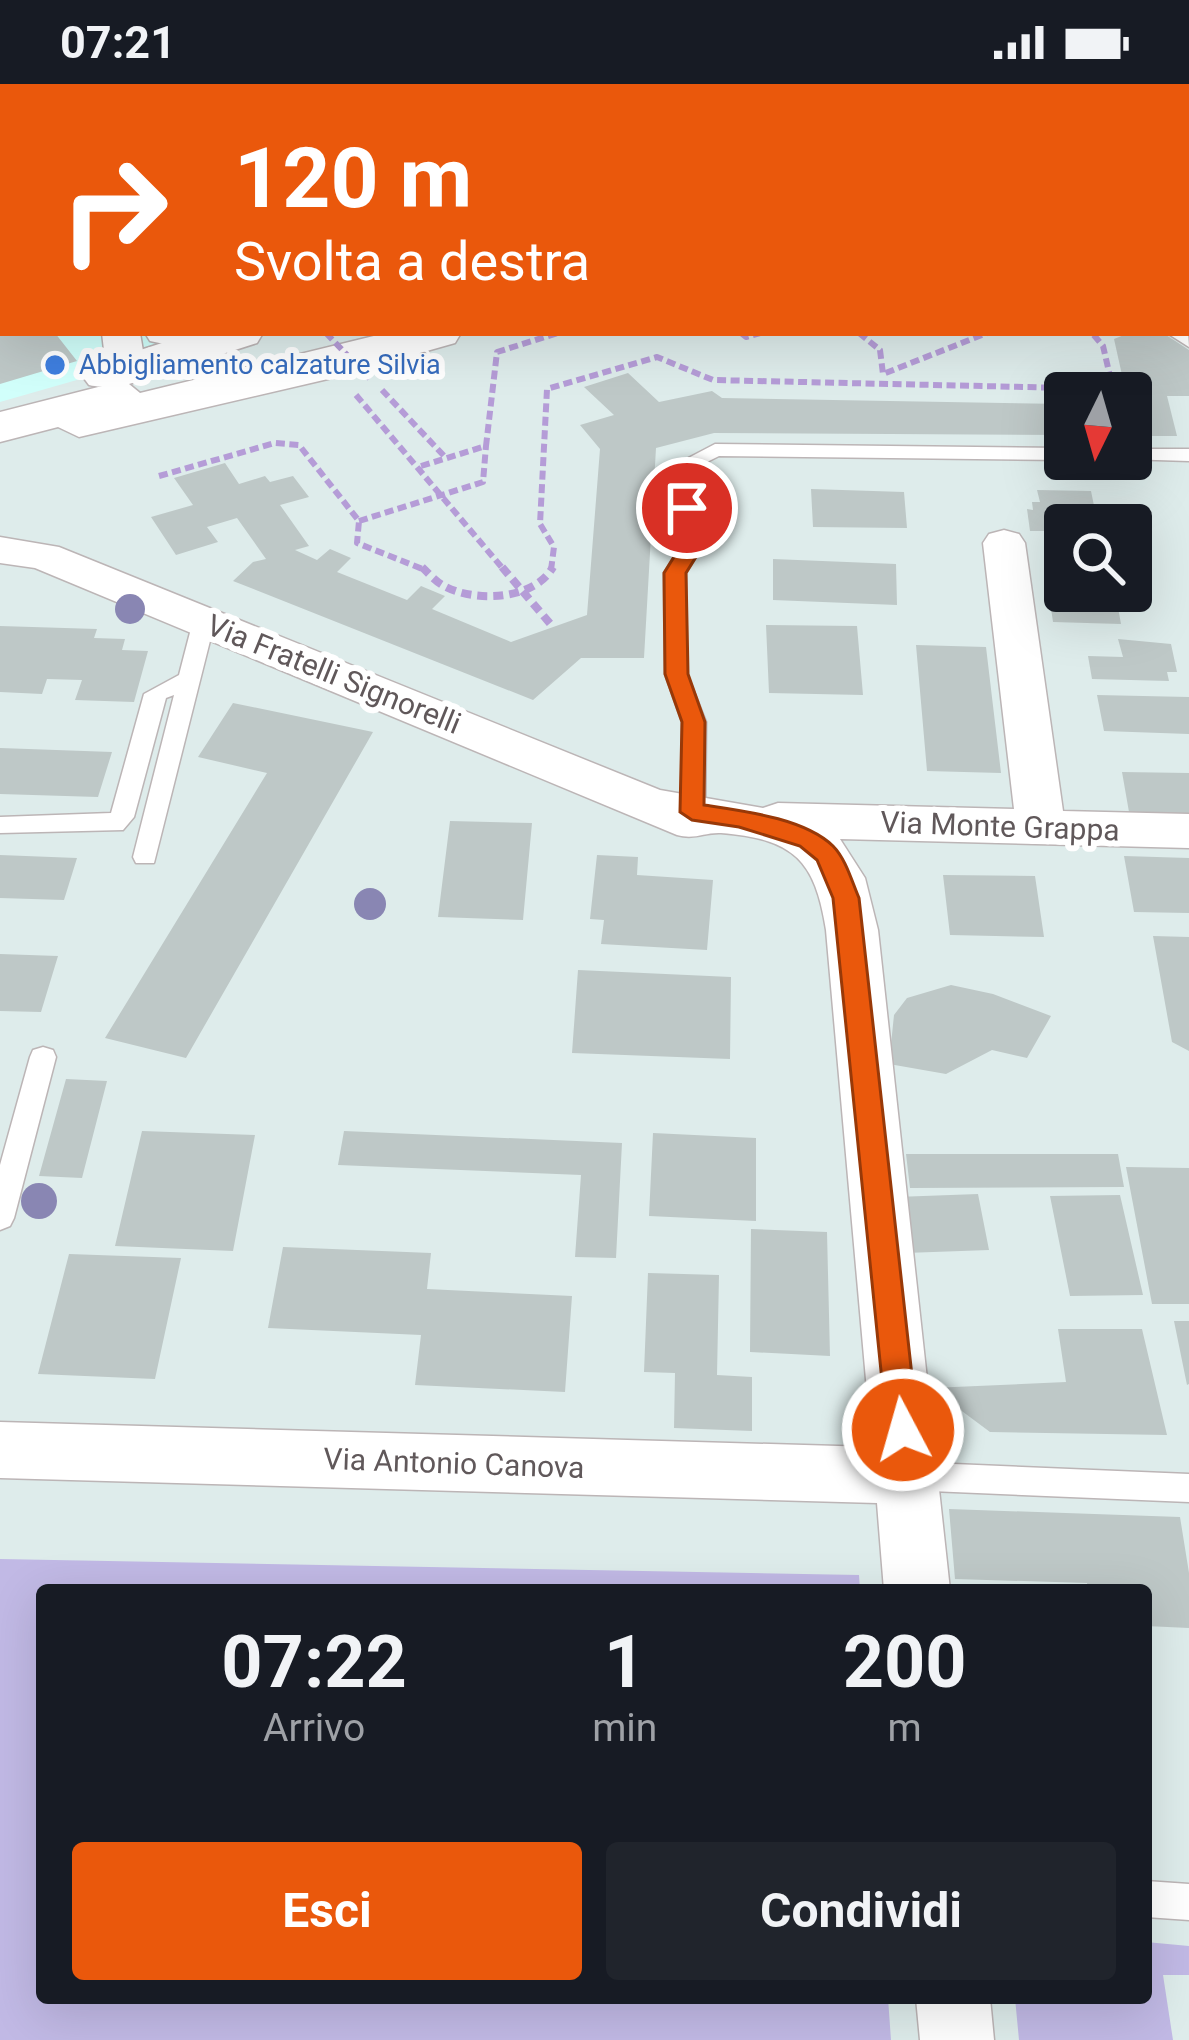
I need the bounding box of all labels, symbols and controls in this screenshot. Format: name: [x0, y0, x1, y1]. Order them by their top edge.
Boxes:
text: 07:21: [60, 16, 176, 69]
text: 120 m: [234, 129, 472, 228]
icon: right: [36, 132, 192, 288]
text: Svolta a destra: [234, 230, 590, 293]
place label: Abbigliamento calzature Silvia: [79, 349, 441, 381]
marker: Abbigliamento calzature Silvia: [42, 352, 68, 378]
north arrow: [1044, 372, 1152, 480]
map controls: [1044, 372, 1152, 612]
pin: [636, 457, 738, 559]
icon: arrive: [654, 475, 720, 541]
button: search: [1044, 504, 1152, 612]
street label: Via Fratelli Signorelli: [202, 607, 466, 741]
street label: Via Monte Grappa: [880, 804, 1120, 848]
position arrow: [840, 1367, 966, 1493]
street label: Via Antonio Canova: [323, 1441, 585, 1485]
text: 07:22: [221, 1620, 407, 1705]
text: 1: [604, 1620, 645, 1705]
text: 200: [843, 1620, 967, 1705]
text: Arrivo: [263, 1705, 365, 1751]
text: min: [592, 1705, 657, 1751]
text: m: [888, 1705, 922, 1751]
button: Esci: [72, 1842, 582, 1980]
button: Condividi: [606, 1842, 1116, 1980]

